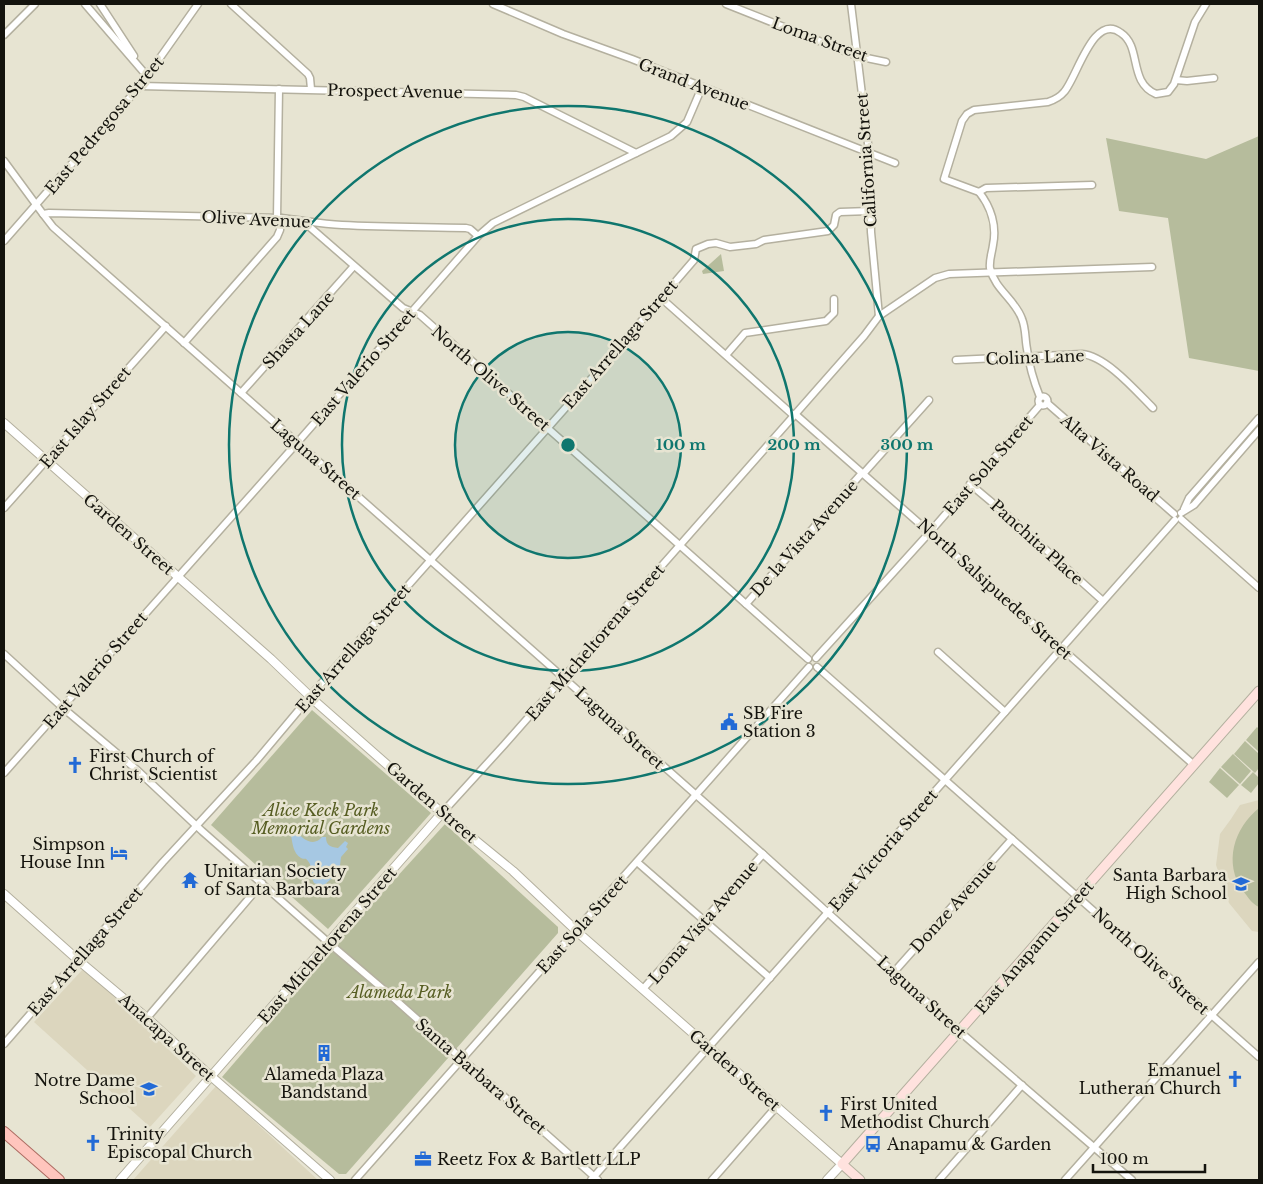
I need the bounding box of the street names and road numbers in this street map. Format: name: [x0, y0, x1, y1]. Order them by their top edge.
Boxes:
street label: Loma Street: [769, 12, 871, 66]
street label: East Pedregosa Street: [40, 52, 168, 198]
street label: Grand Avenue: [636, 54, 752, 114]
street label: Prospect Avenue: [327, 80, 463, 102]
street label: California Street: [851, 92, 881, 228]
street label: Olive Avenue: [201, 206, 311, 232]
street label: East Arrellaga Street: [558, 275, 682, 413]
street label: Shasta Lane: [258, 287, 338, 373]
street label: East Valerio Street: [307, 304, 419, 430]
street label: North Olive Street: [428, 321, 554, 435]
street label: Colina Lane: [985, 345, 1085, 369]
street label: East Islay Street: [35, 362, 135, 472]
street label: Alta Vista Road: [1056, 409, 1163, 506]
street label: East Sola Street: [939, 411, 1037, 519]
street label: Laguna Street: [267, 414, 365, 504]
street label: De la Vista Avenue: [746, 475, 862, 601]
street label: Garden Street: [79, 489, 179, 579]
street label: Panchita Place: [987, 495, 1087, 589]
street label: North Salsipuedes Street: [913, 514, 1077, 664]
street label: East Micheltorena Street: [522, 560, 668, 724]
street label: East Arrellaga Street: [291, 579, 415, 717]
street label: East Valerio Street: [39, 607, 151, 733]
street label: Laguna Street: [571, 683, 669, 773]
street label: Garden Street: [382, 757, 482, 847]
street label: East Victoria Street: [825, 785, 941, 915]
street label: Donze Avenue: [906, 855, 1000, 957]
street label: Loma Vista Avenue: [644, 856, 762, 988]
street label: East Micheltorena Street: [254, 863, 400, 1027]
street label: East Sola Street: [532, 871, 632, 977]
street label: East Anapamu Street: [971, 876, 1097, 1018]
street label: East Arrellaga Street: [23, 882, 147, 1020]
street label: North Olive Street: [1088, 903, 1214, 1019]
street label: Laguna Street: [873, 952, 971, 1042]
street label: Anacapa Street: [114, 988, 219, 1085]
street label: Santa Barbara Street: [412, 1014, 550, 1138]
street label: Garden Street: [685, 1025, 785, 1115]

